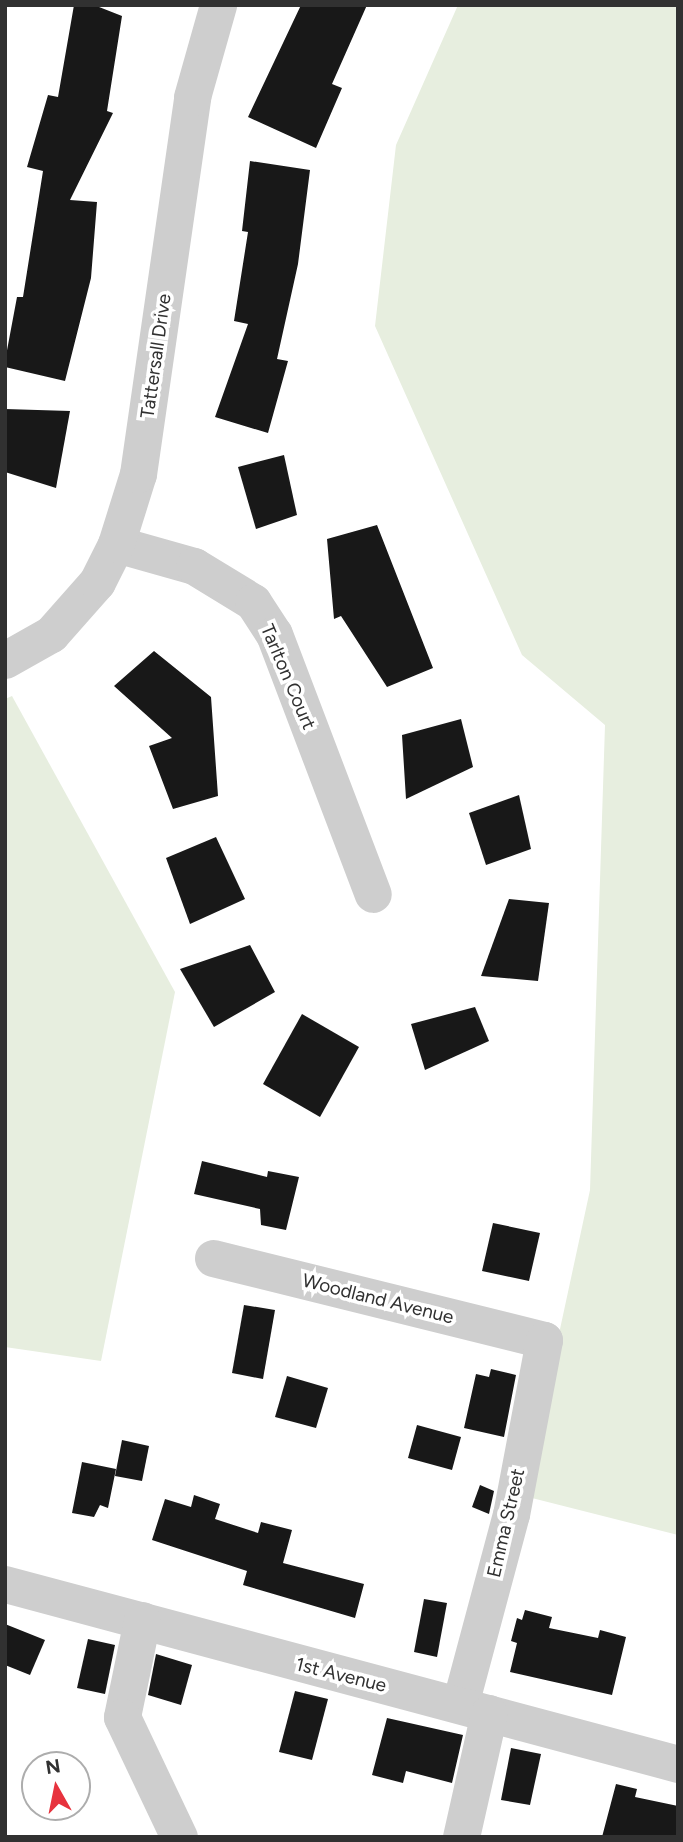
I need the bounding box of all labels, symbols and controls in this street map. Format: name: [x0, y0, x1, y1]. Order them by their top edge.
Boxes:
street label: Tattersall Drive: [136, 292, 176, 420]
street label: Tarlton Court: [256, 621, 320, 733]
street label: Woodland Avenue: [300, 1269, 456, 1329]
street label: Emma Street: [482, 1466, 530, 1580]
street label: 1st Avenue: [293, 1653, 389, 1697]
north arrow: [21, 1751, 91, 1821]
text: N: [44, 1754, 62, 1779]

